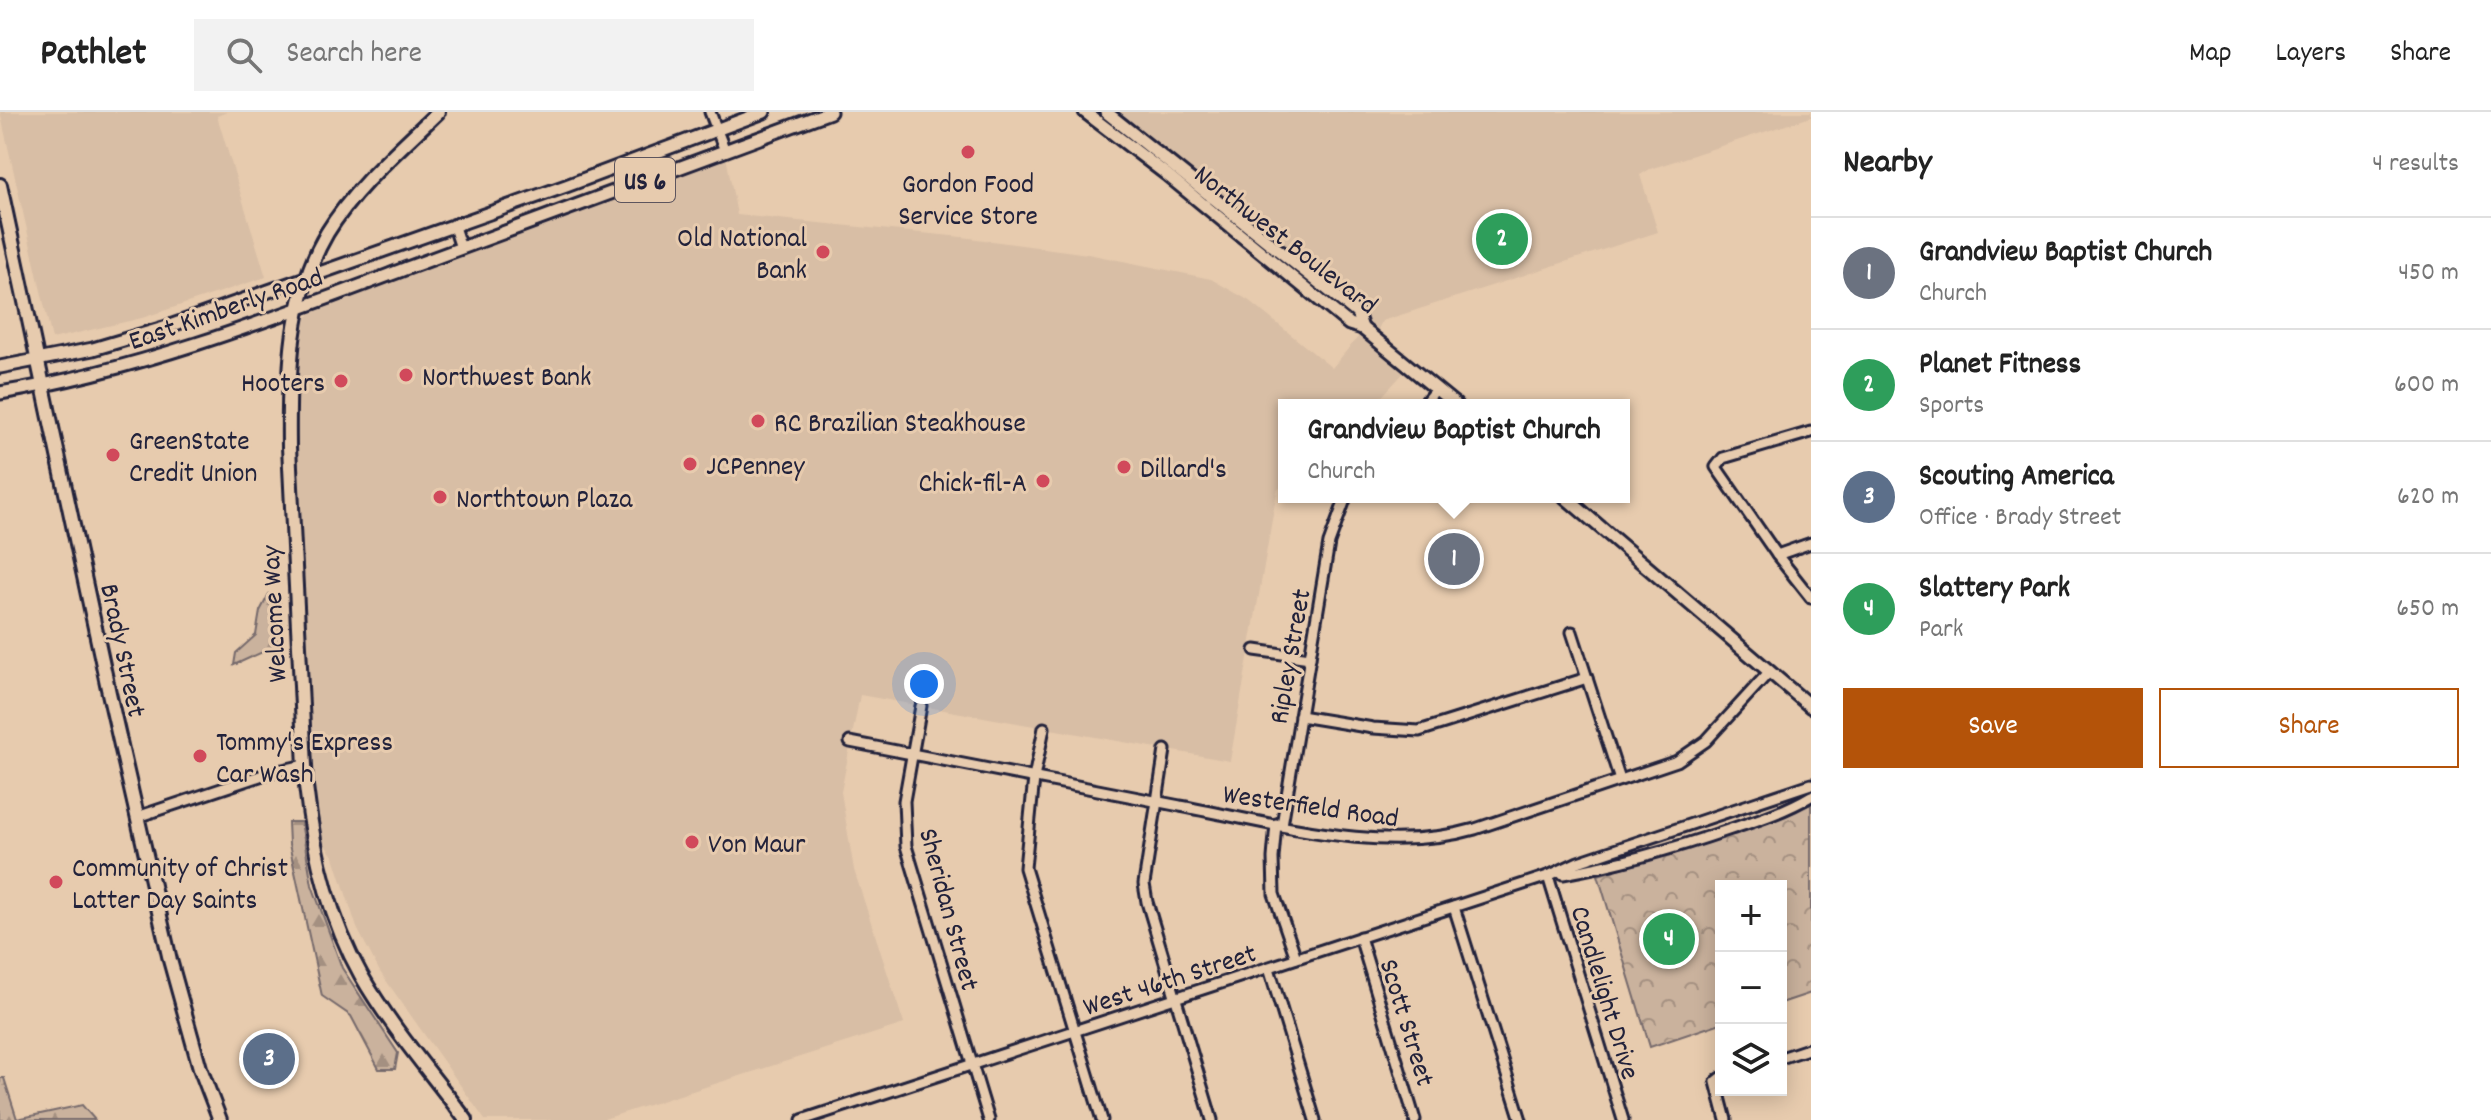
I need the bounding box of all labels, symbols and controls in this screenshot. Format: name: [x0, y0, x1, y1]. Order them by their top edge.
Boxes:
search box: [194, 19, 754, 91]
text: Pathlet: [40, 28, 146, 83]
icon: search: [222, 33, 266, 77]
text: Search here: [286, 34, 422, 77]
text: Map: [2189, 35, 2232, 75]
text: Layers: [2276, 35, 2346, 75]
text: Share: [2390, 35, 2451, 75]
text: Nearby: [1843, 140, 1932, 189]
marker: Gordon Food Service Store: [959, 143, 977, 161]
text: 4 results: [2372, 146, 2459, 183]
street label: Northwest Boulevard: [1183, 157, 1384, 327]
road number: US 6: [615, 158, 675, 202]
place label: Gordon Food Service Store: [898, 167, 1038, 239]
pin: 2: [1476, 209, 1528, 269]
place label: Old National Bank: [677, 221, 807, 293]
text: Grandview Baptist Church: [1919, 233, 2212, 276]
marker: Old National Bank: [814, 243, 832, 261]
text: 1: [1866, 255, 1872, 292]
text: 450 m: [2398, 255, 2459, 292]
street label: East Kimberly Road: [124, 260, 329, 364]
text: Church: [1919, 276, 1987, 313]
text: Planet Fitness: [1919, 345, 2081, 388]
place label: Northwest Bank: [422, 360, 592, 400]
place label: Hooters: [241, 366, 325, 406]
marker: Northwest Bank: [397, 366, 415, 384]
text: 2: [1863, 367, 1875, 404]
text: 600 m: [2394, 367, 2459, 404]
marker: Hooters: [332, 372, 350, 390]
text: Sports: [1919, 388, 1984, 425]
popup: [1278, 399, 1630, 503]
place label: RC Brazilian Steakhouse: [774, 406, 1026, 446]
text: Grandview Baptist Church: [1307, 411, 1601, 454]
marker: RC Brazilian Steakhouse: [749, 412, 767, 430]
place label: GreenState Credit Union: [129, 424, 258, 496]
marker: GreenState Credit Union: [104, 446, 122, 464]
place label: JCPenney: [706, 449, 805, 489]
place label: Dillard's: [1140, 452, 1227, 492]
text: Church: [1307, 454, 1375, 491]
marker: JCPenney: [681, 455, 699, 473]
text: Scouting America: [1919, 457, 2114, 500]
marker: Dillard's: [1115, 458, 1133, 476]
place label: Chick-fil-A: [918, 466, 1027, 506]
marker: Chick-fil-A: [1034, 472, 1052, 490]
text: 3: [1863, 479, 1875, 516]
text: 620 m: [2397, 479, 2459, 516]
place label: Northtown Plaza: [456, 482, 633, 522]
marker: Northtown Plaza: [431, 488, 449, 506]
text: Office · Brady Street: [1919, 500, 2121, 537]
pin: 1: [1428, 529, 1480, 589]
street label: Welcome Way: [253, 543, 301, 683]
text: Slattery Park: [1919, 569, 2070, 612]
street label: Brady Street: [86, 581, 154, 722]
street label: Ripley Street: [1261, 586, 1324, 728]
text: 4: [1864, 591, 1874, 628]
text: 650 m: [2396, 591, 2459, 628]
text: Park: [1919, 612, 1963, 649]
your location: [904, 664, 944, 704]
button: Save: [1843, 688, 2143, 768]
button: Share: [2159, 688, 2459, 768]
place label: Tommy's Express Car Wash: [216, 725, 393, 797]
marker: Tommy's Express Car Wash: [191, 747, 209, 765]
street label: Westerfield Road: [1220, 777, 1401, 841]
street label: Sheridan Street: [905, 825, 987, 996]
place label: Von Maur: [708, 827, 806, 867]
marker: Von Maur: [683, 833, 701, 851]
place label: Community of Christ Latter Day Saints: [72, 851, 288, 923]
marker: Community of Christ Latter Day Saints: [47, 873, 65, 891]
map controls: [1715, 880, 1787, 1096]
button: +: [1715, 880, 1787, 952]
street label: Candlelight Drive: [1557, 902, 1648, 1085]
pin: 4: [1643, 909, 1695, 969]
street label: West 46th Street: [1079, 936, 1262, 1030]
button: −: [1715, 952, 1787, 1024]
street label: Scott Street: [1366, 955, 1443, 1092]
button: layers: [1715, 1024, 1787, 1096]
pin: 3: [243, 1029, 295, 1089]

